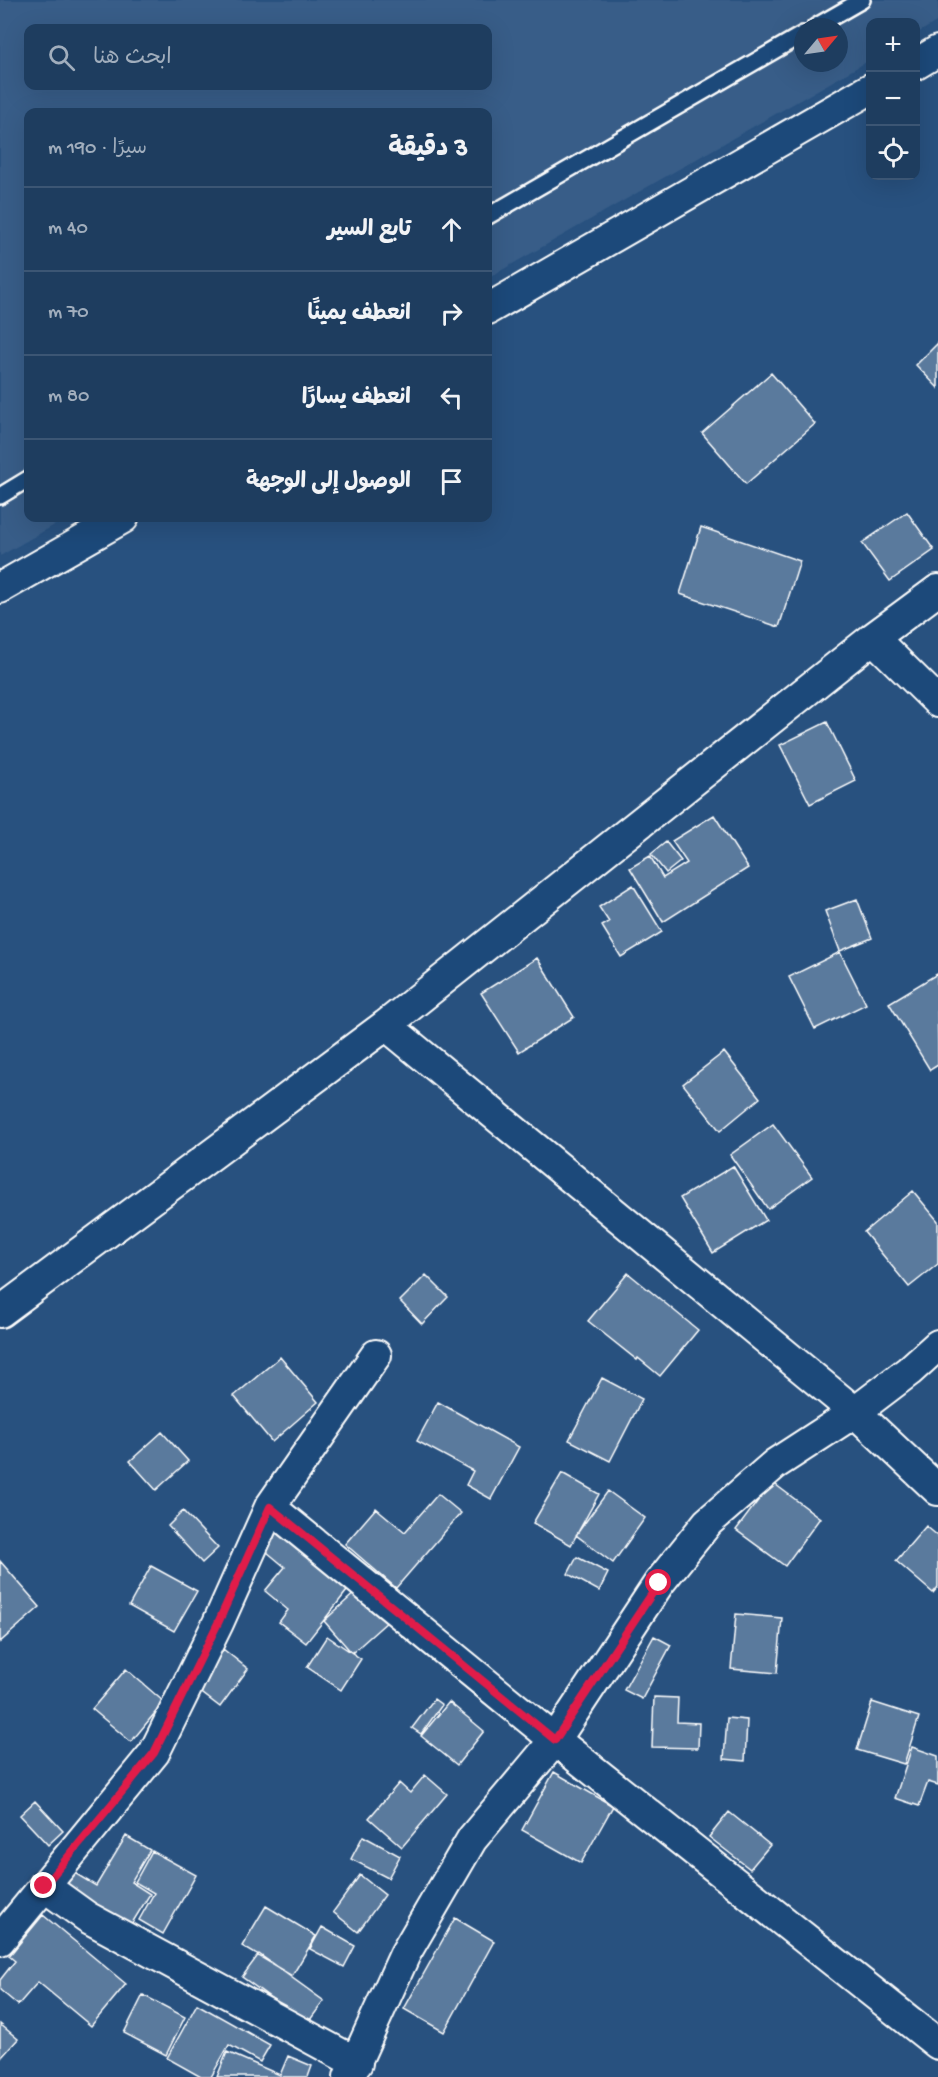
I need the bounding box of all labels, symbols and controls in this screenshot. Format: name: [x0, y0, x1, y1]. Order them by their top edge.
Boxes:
north arrow: [794, 18, 848, 72]
map controls: [866, 18, 920, 180]
button: +: [866, 18, 920, 72]
search box: [24, 24, 492, 90]
icon: search: [45, 41, 78, 74]
text: ابحث هنا: [93, 46, 172, 72]
button: −: [866, 72, 920, 126]
button: locate: [866, 126, 920, 180]
text: 3 دقيقة: [388, 135, 468, 166]
text: سيرًا · 190 m: [48, 138, 147, 161]
icon: ahead: [435, 213, 468, 246]
text: 40 m: [48, 218, 88, 241]
text: تابع السير: [327, 218, 411, 244]
icon: right: [435, 297, 468, 330]
text: 70 m: [48, 302, 89, 325]
text: انعطف يمينًا: [308, 302, 411, 328]
icon: left: [435, 381, 468, 414]
text: 80 m: [48, 386, 89, 409]
text: انعطف يسارًا: [302, 386, 411, 412]
icon: arrive: [435, 465, 468, 498]
text: الوصول إلى الوجهة: [246, 470, 411, 496]
route start: [645, 1569, 671, 1595]
route end: [30, 1872, 56, 1898]

